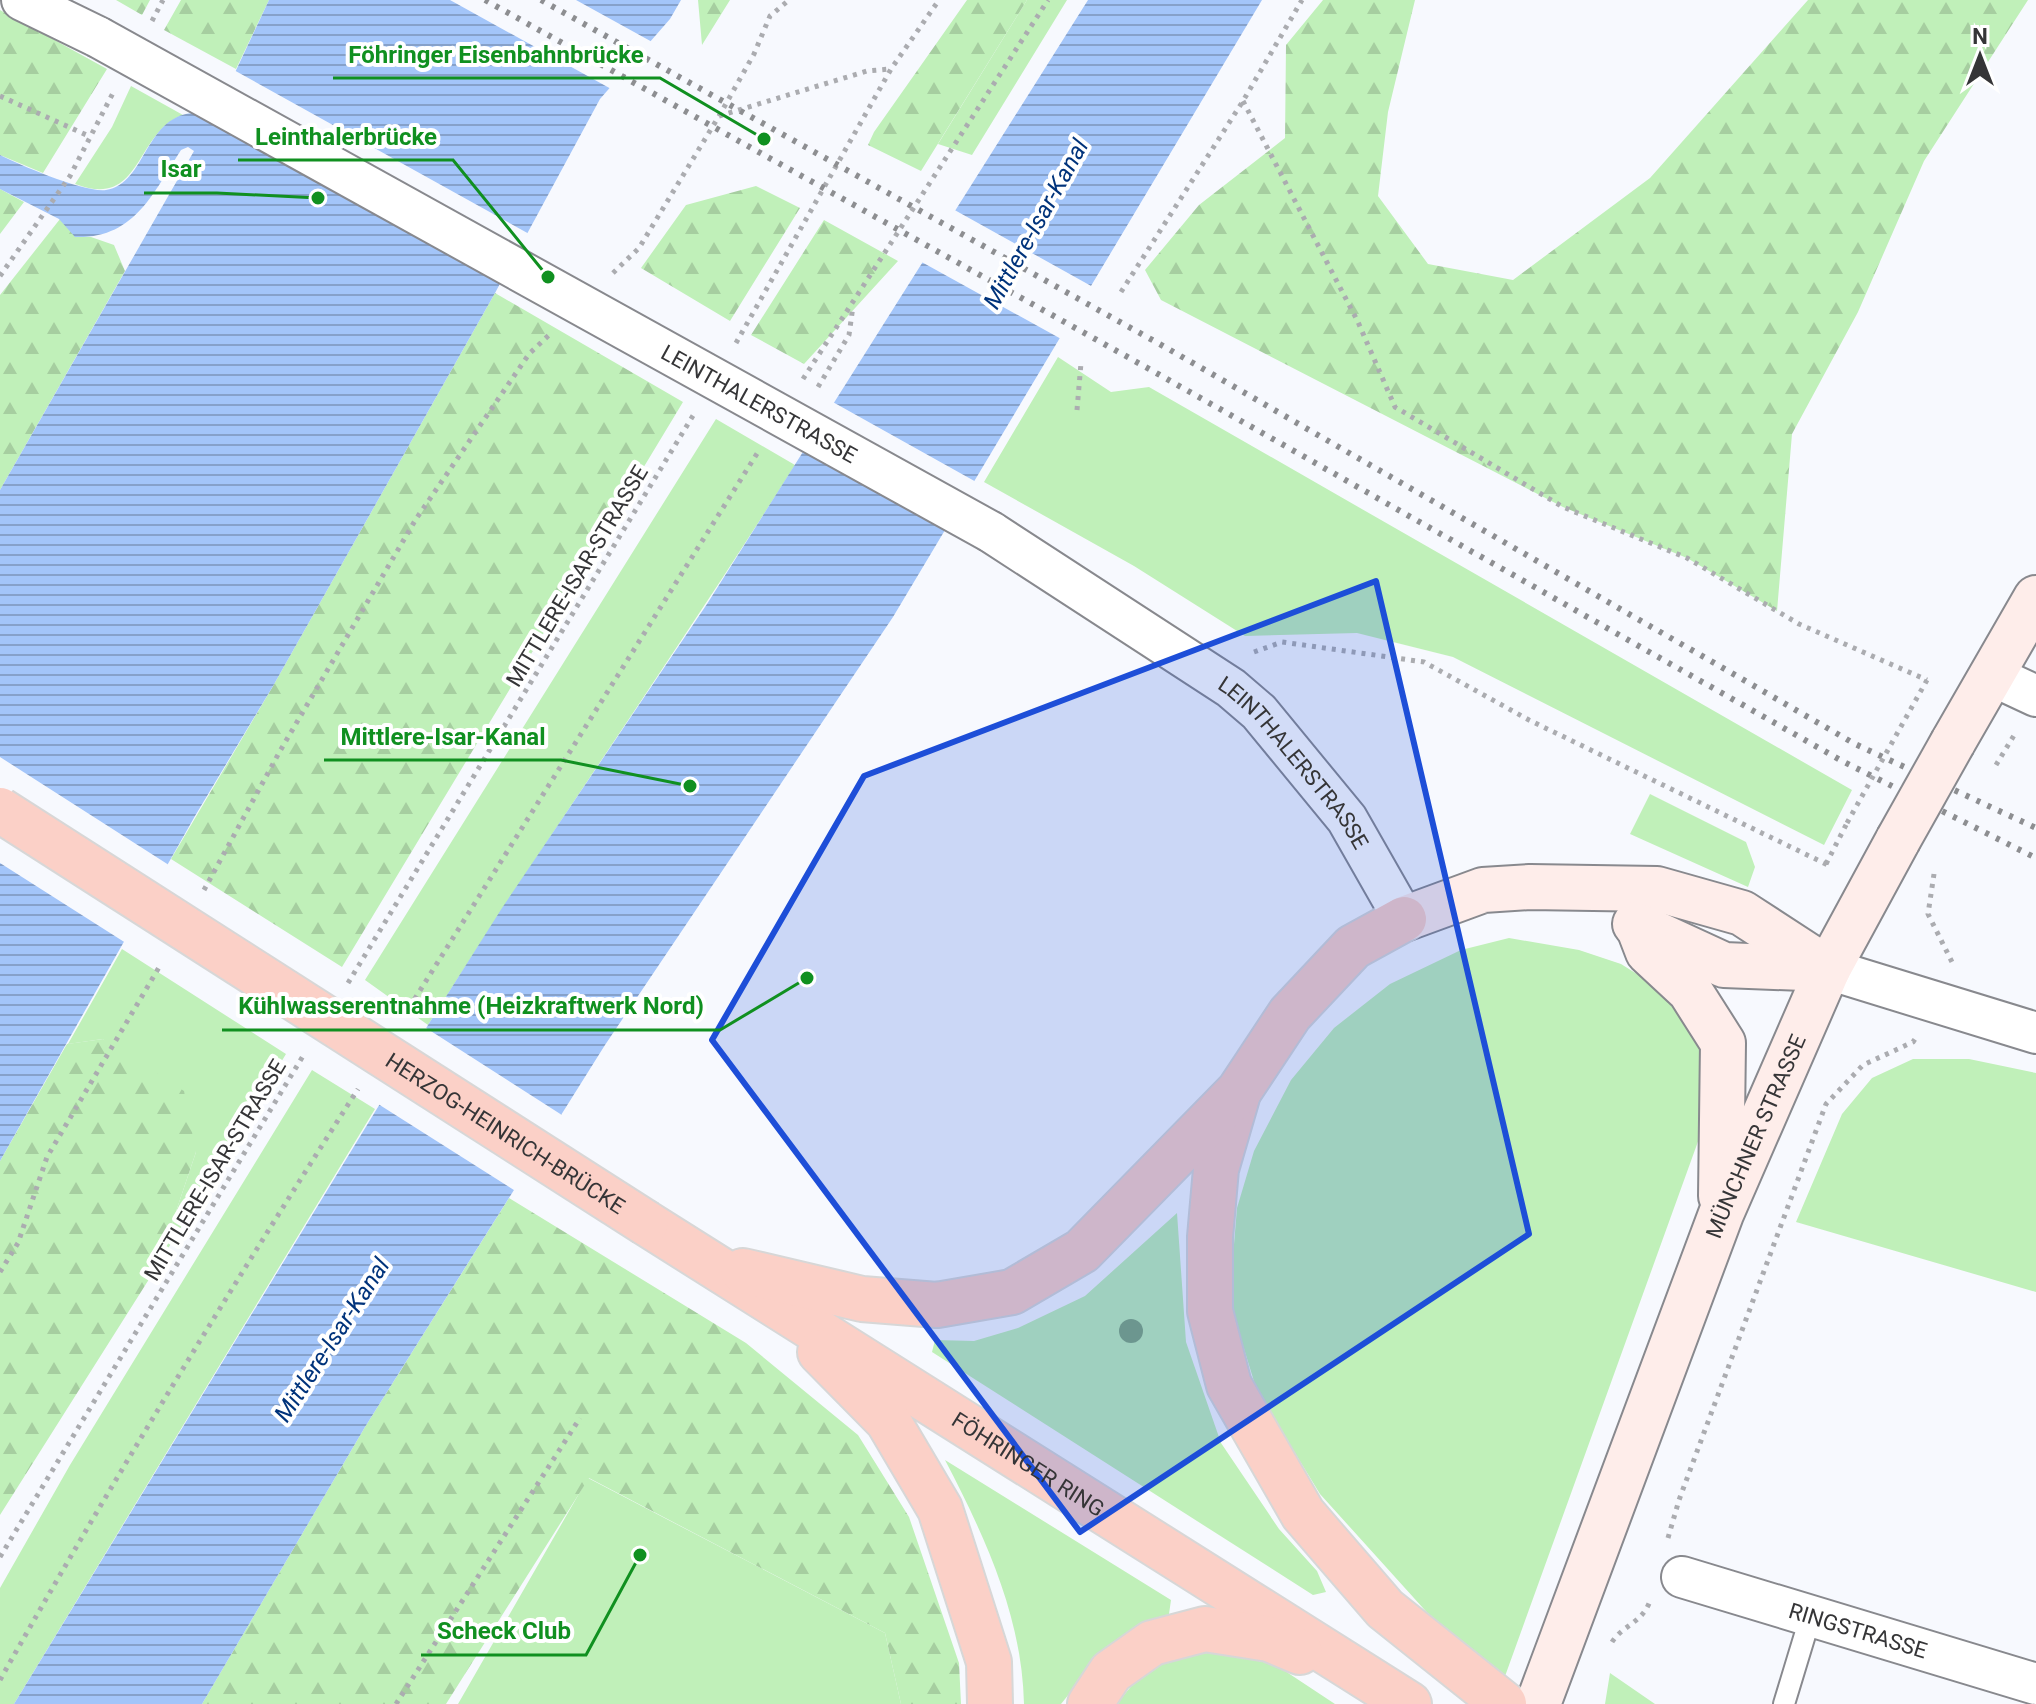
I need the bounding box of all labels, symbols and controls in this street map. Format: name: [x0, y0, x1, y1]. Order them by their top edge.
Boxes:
north arrow: [1940, 16, 2020, 96]
text: N: [1972, 24, 1988, 49]
callout: Föhringer Eisenbahnbrücke: [333, 30, 660, 78]
text: Föhringer Eisenbahnbrücke: [348, 41, 644, 69]
callout: Leinthalerbrücke: [238, 112, 453, 160]
text: Leinthalerbrücke: [255, 123, 437, 151]
water label: Mittlere-Isar-Kanal: [978, 134, 1094, 314]
callout: Isar: [144, 145, 217, 193]
text: Isar: [161, 155, 202, 183]
street label: LEINTHALERSTRASSE: [657, 339, 861, 468]
street label: MITTLERE-ISAR-STRASSE: [501, 461, 653, 691]
street label: LEINTHALERSTRASSE: [1214, 671, 1374, 853]
callout: Mittlere-Isar-Kanal: [324, 712, 561, 760]
text: Mittlere-Isar-Kanal: [340, 723, 546, 751]
callout: Kühlwasserentnahme (Heizkraftwerk Nord): [222, 982, 720, 1030]
text: Kühlwasserentnahme (Heizkraftwerk Nord): [238, 992, 704, 1020]
street label: MÜNCHNER STRASSE: [1701, 1031, 1810, 1241]
street label: HERZOG-HEINRICH-BRÜCKE: [381, 1048, 630, 1219]
street label: MITTLERE-ISAR-STRASSE: [139, 1055, 291, 1285]
water label: Mittlere-Isar-Kanal: [269, 1253, 396, 1427]
street label: FÖHRINGER RING: [948, 1407, 1109, 1521]
street label: RINGSTRASSE: [1786, 1598, 1930, 1663]
callout: Scheck Club: [421, 1607, 586, 1655]
text: Scheck Club: [437, 1617, 571, 1645]

